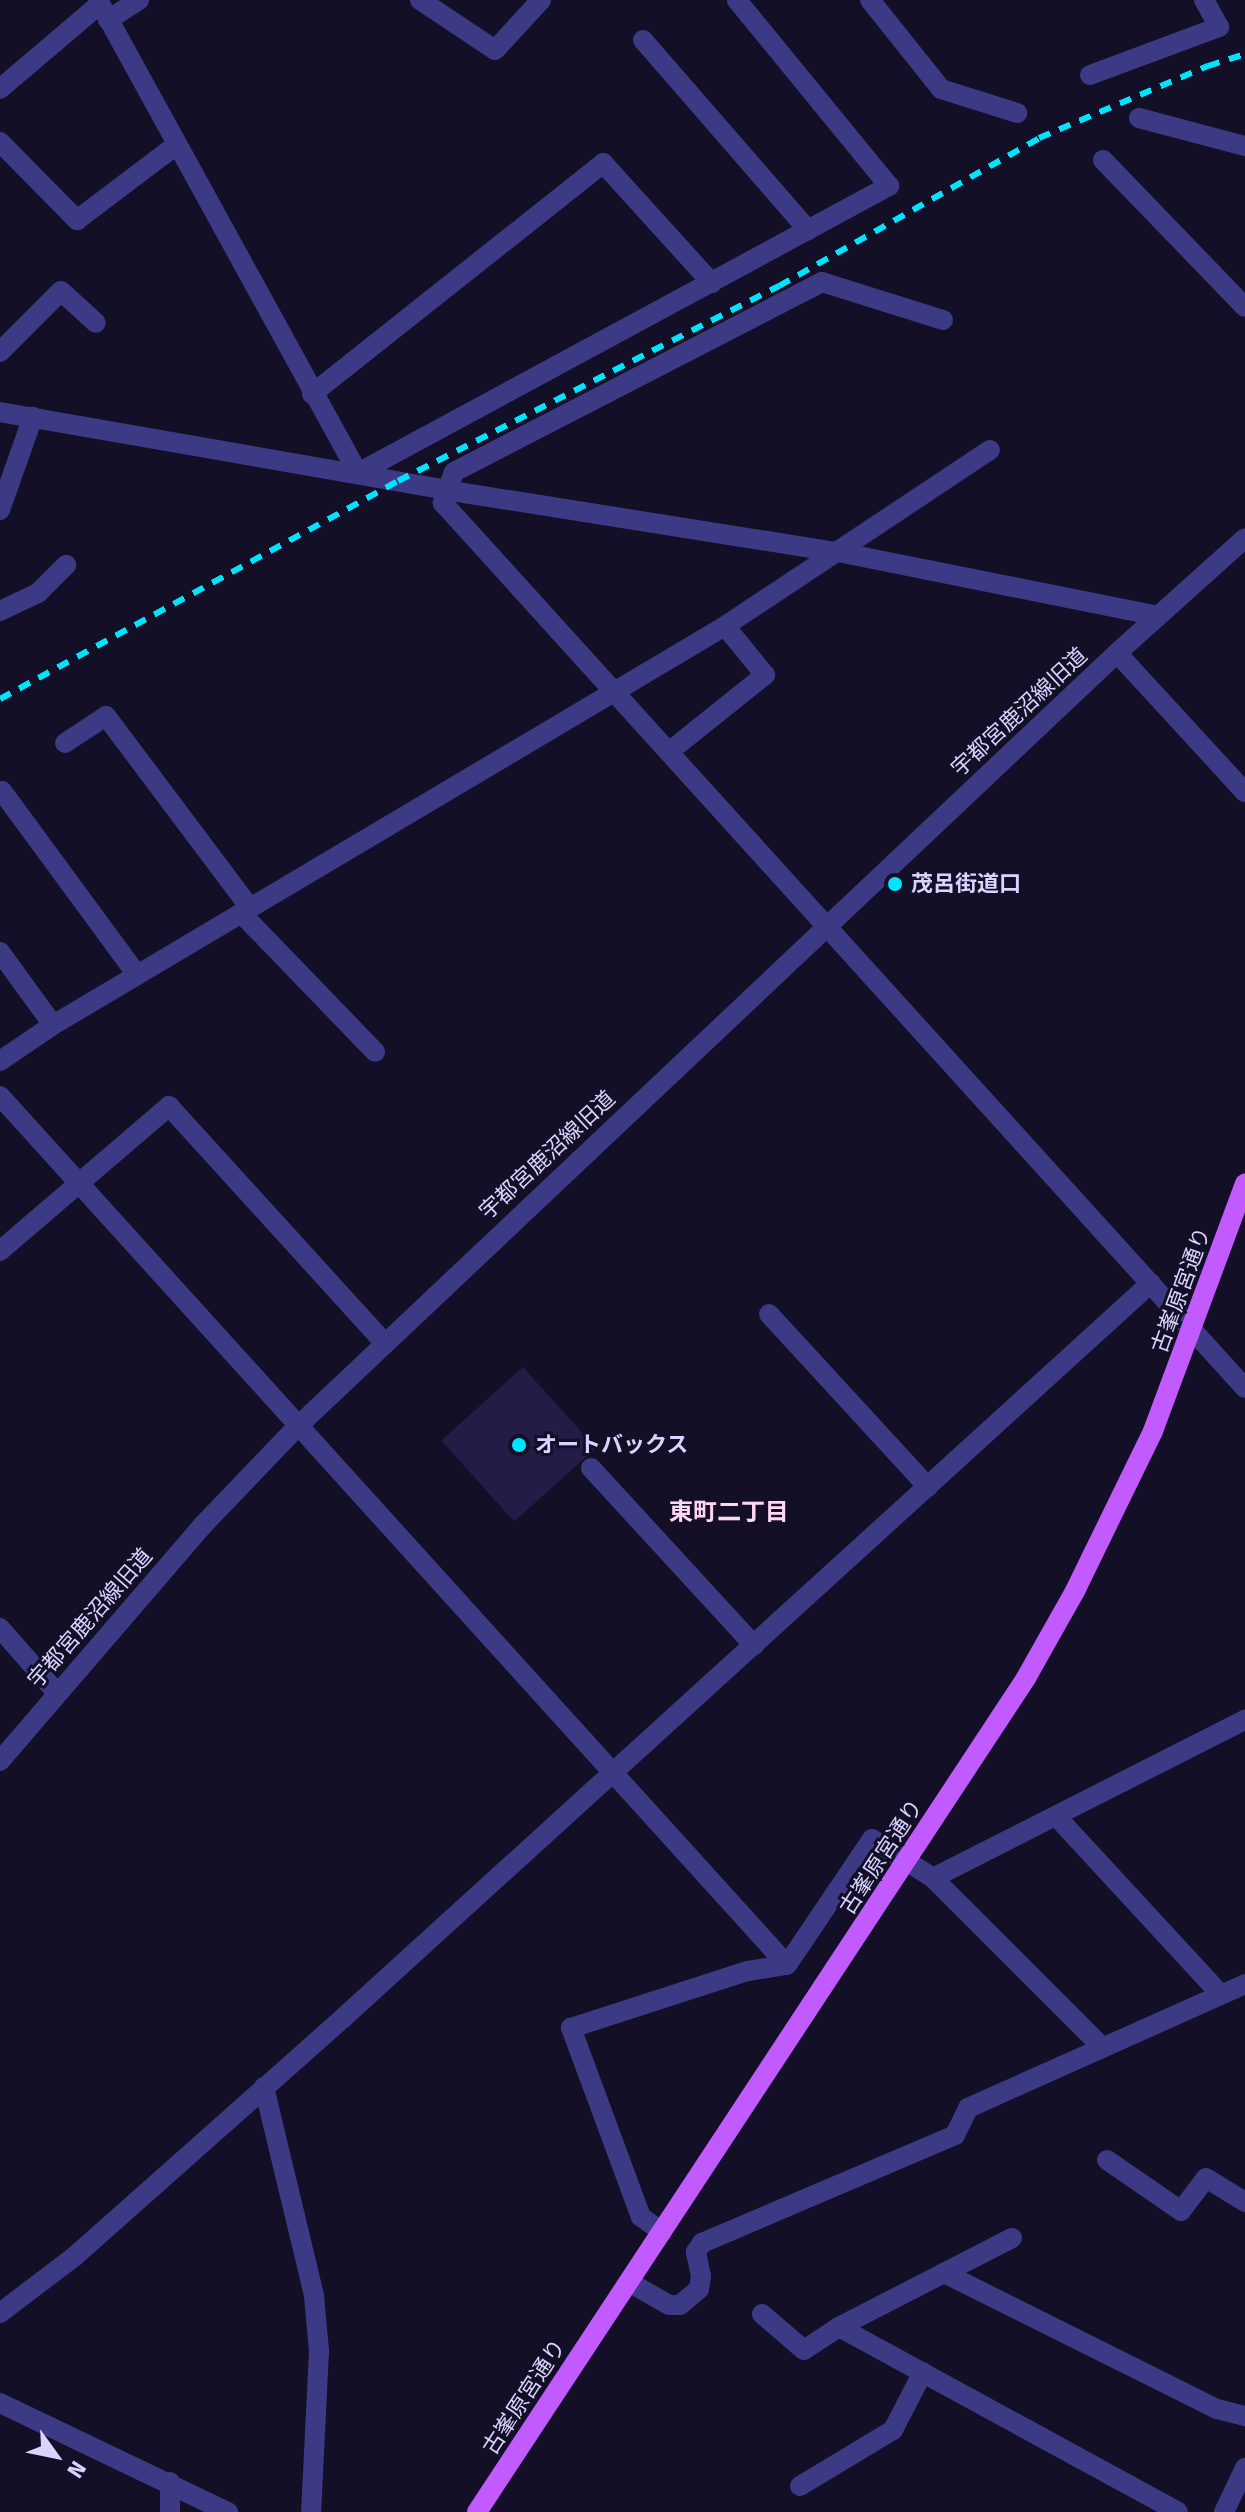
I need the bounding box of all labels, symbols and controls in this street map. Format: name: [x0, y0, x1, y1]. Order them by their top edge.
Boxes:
street label: 宇都宮鹿沼線旧道: [946, 642, 1092, 782]
place label: 茂呂街道口: [911, 871, 1021, 897]
marker: 茂呂街道口: [886, 875, 904, 893]
street label: 宇都宮鹿沼線旧道: [474, 1085, 620, 1225]
street label: 古峯原宮通り: [1146, 1223, 1216, 1357]
place label: オートバックス: [535, 1432, 689, 1458]
marker: オートバックス: [510, 1436, 528, 1454]
district label: 東町二丁目: [669, 1499, 789, 1527]
street label: 宇都宮鹿沼線旧道: [22, 1543, 158, 1693]
street label: 古峯原宮通り: [834, 1794, 928, 1920]
street label: 古峯原宮通り: [477, 2334, 571, 2460]
north arrow: [16, 2416, 96, 2496]
text: N: [61, 2456, 92, 2483]

